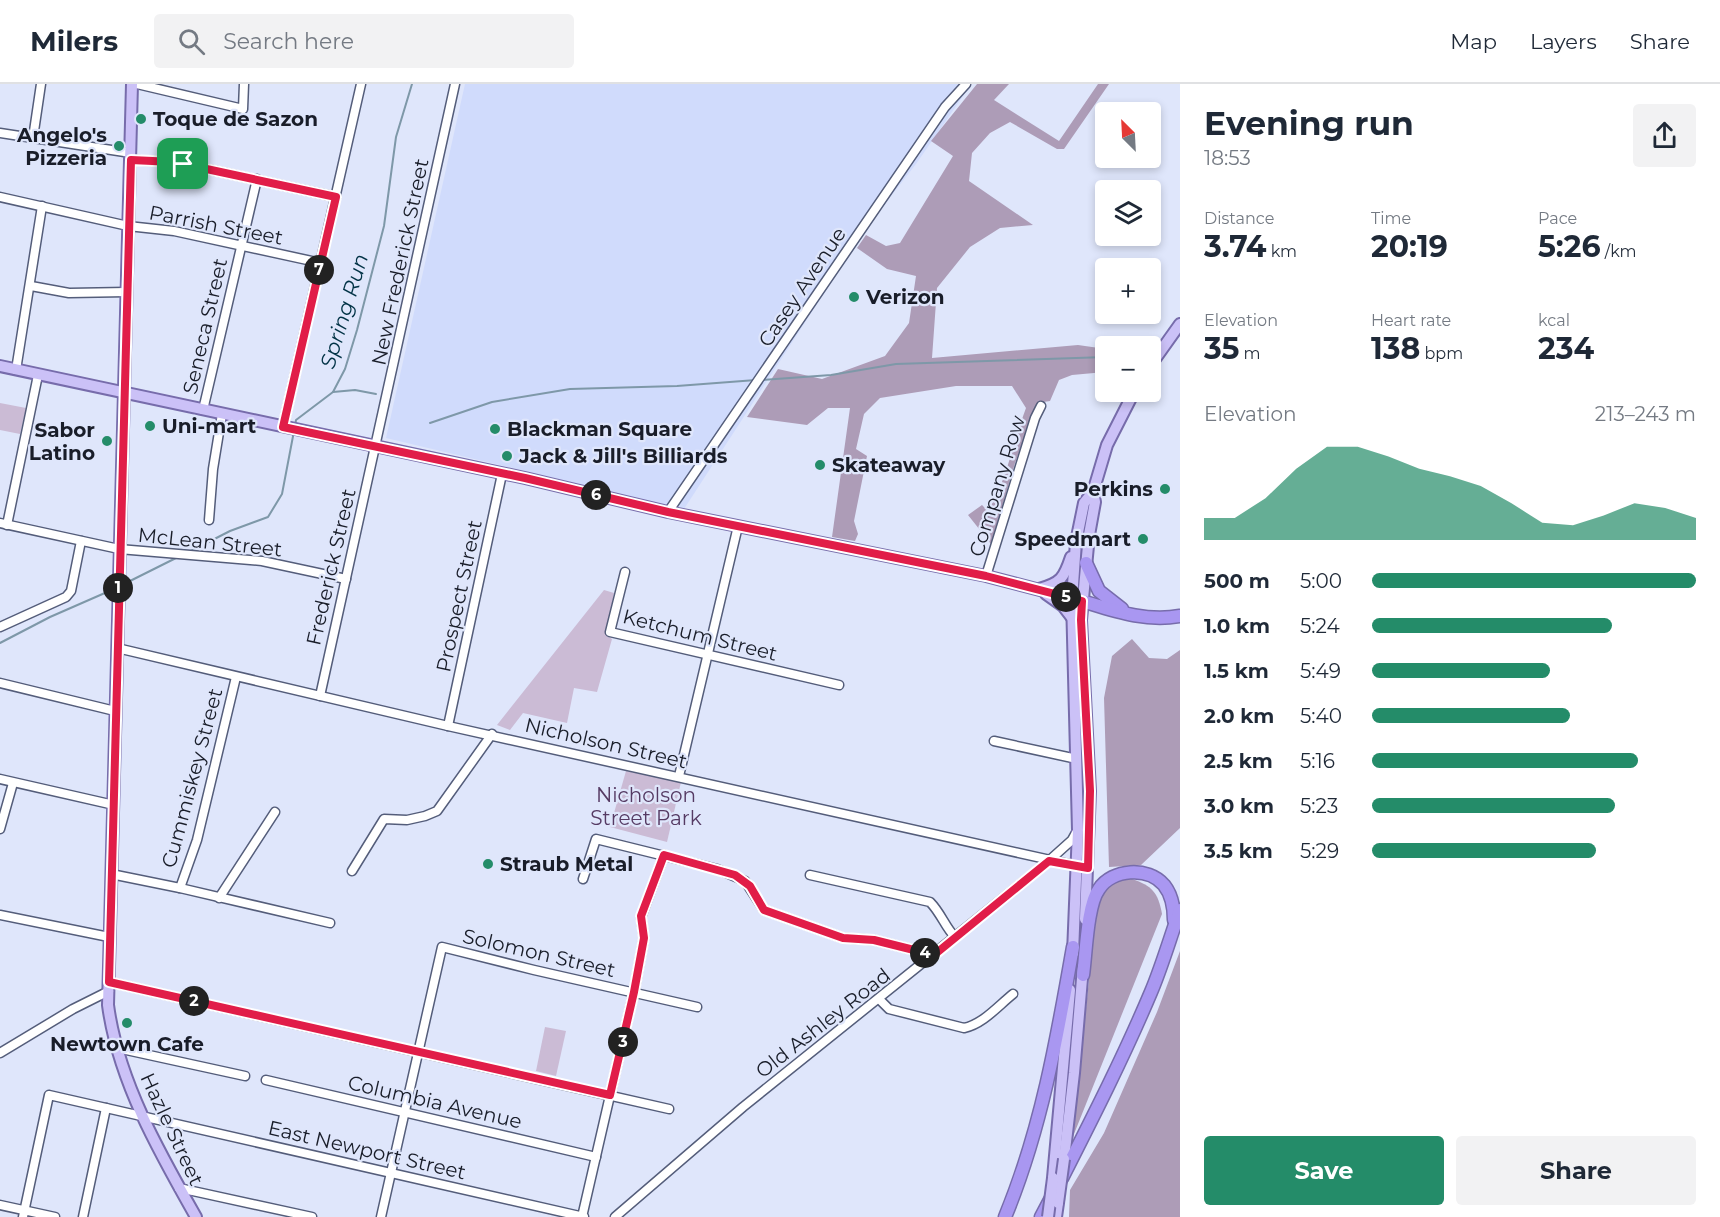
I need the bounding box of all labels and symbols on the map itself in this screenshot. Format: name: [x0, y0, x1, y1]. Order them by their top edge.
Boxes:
north arrow: [1095, 102, 1161, 168]
place label: Toque de Sazon: [153, 107, 318, 131]
marker: Toque de Sazon: [134, 112, 148, 126]
place label: Angelo's Pizzeria: [16, 123, 107, 170]
pin: [157, 138, 208, 189]
marker: Angelo's Pizzeria: [112, 139, 126, 153]
street label: New Frederick Street: [366, 156, 434, 368]
street label: Parrish Street: [147, 200, 285, 250]
street label: Casey Avenue: [753, 223, 851, 351]
water label: Spring Run: [315, 251, 373, 371]
pin: 7: [304, 255, 334, 285]
street label: Seneca Street: [178, 256, 232, 396]
place label: Verizon: [865, 285, 945, 309]
marker: Verizon: [847, 290, 861, 304]
street label: Company Row: [964, 412, 1030, 559]
place label: Uni-mart: [162, 414, 257, 438]
place label: Blackman Square: [507, 417, 692, 441]
place label: Sabor Latino: [29, 418, 95, 465]
marker: Uni-mart: [143, 419, 157, 433]
marker: Blackman Square: [488, 422, 502, 436]
marker: Sabor Latino: [100, 434, 114, 448]
place label: Jack & Jill's Billiards: [518, 444, 728, 468]
marker: Jack & Jill's Billiards: [500, 449, 514, 463]
place label: Skateaway: [832, 453, 946, 477]
marker: Skateaway: [813, 458, 827, 472]
place label: Perkins: [1074, 477, 1153, 501]
pin: 6: [581, 480, 611, 510]
marker: Perkins: [1158, 482, 1172, 496]
street label: Frederick Street: [301, 486, 361, 648]
street label: Prospect Street: [431, 518, 487, 674]
street label: McLean Street: [137, 522, 283, 562]
place label: Speedmart: [1014, 527, 1131, 551]
marker: Speedmart: [1136, 532, 1150, 546]
pin: 1: [103, 573, 133, 603]
pin: 5: [1051, 582, 1081, 612]
street label: Ketchum Street: [620, 604, 780, 666]
street label: Cummiskey Street: [156, 686, 228, 870]
street label: Nicholson Street: [523, 713, 689, 773]
park label: Nicholson Street Park: [590, 783, 702, 830]
place label: Straub Metal: [500, 852, 633, 876]
marker: Straub Metal: [481, 857, 495, 871]
street label: Solomon Street: [460, 924, 618, 982]
pin: 4: [910, 938, 940, 968]
street label: Old Ashley Road: [751, 963, 895, 1083]
pin: 2: [179, 986, 209, 1016]
marker: Newtown Cafe: [120, 1016, 134, 1030]
pin: 3: [608, 1027, 638, 1057]
place label: Newtown Cafe: [50, 1032, 204, 1056]
street label: Hazle Street: [135, 1069, 209, 1189]
street label: Columbia Avenue: [346, 1070, 524, 1134]
street label: East Newport Street: [266, 1116, 468, 1184]

